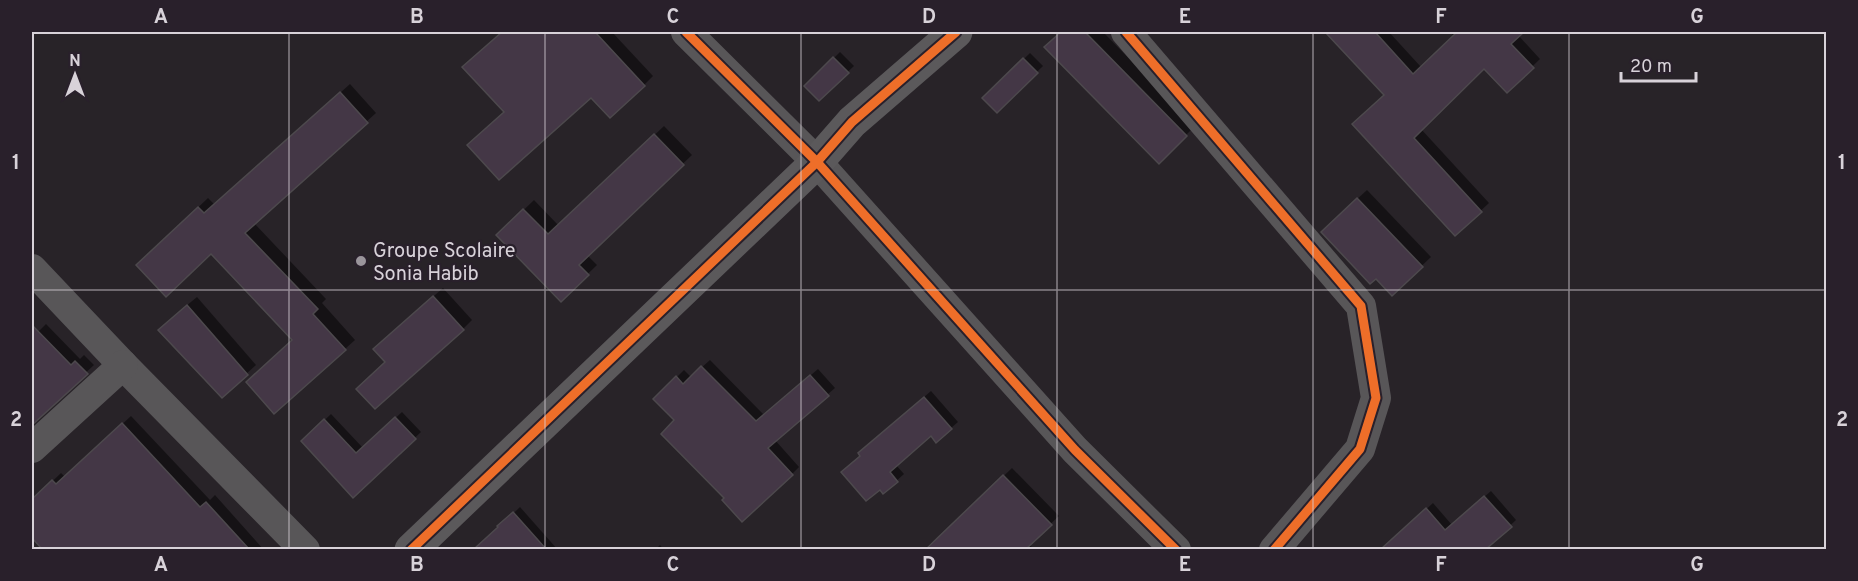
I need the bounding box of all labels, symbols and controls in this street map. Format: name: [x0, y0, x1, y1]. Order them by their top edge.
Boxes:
text: A: [154, 5, 168, 31]
text: B: [410, 5, 424, 31]
text: C: [667, 5, 679, 31]
text: D: [922, 5, 936, 31]
text: E: [1179, 5, 1191, 31]
text: F: [1435, 5, 1447, 31]
text: G: [1690, 5, 1704, 31]
north arrow: [45, 45, 105, 105]
scale bar: [1621, 45, 1696, 83]
text: N: [69, 52, 81, 72]
text: 20 m: [1630, 56, 1672, 79]
text: 1: [12, 151, 20, 177]
text: 1: [1838, 151, 1846, 177]
place label: Groupe Scolaire Sonia Habib: [373, 239, 516, 288]
marker: Groupe Scolaire Sonia Habib: [354, 254, 368, 268]
text: 2: [10, 408, 22, 434]
text: 2: [1836, 408, 1848, 434]
text: A: [154, 553, 168, 579]
text: B: [410, 553, 424, 579]
text: C: [667, 553, 679, 579]
text: D: [922, 553, 936, 579]
text: E: [1179, 553, 1191, 579]
text: F: [1435, 553, 1447, 579]
text: G: [1690, 553, 1704, 579]

